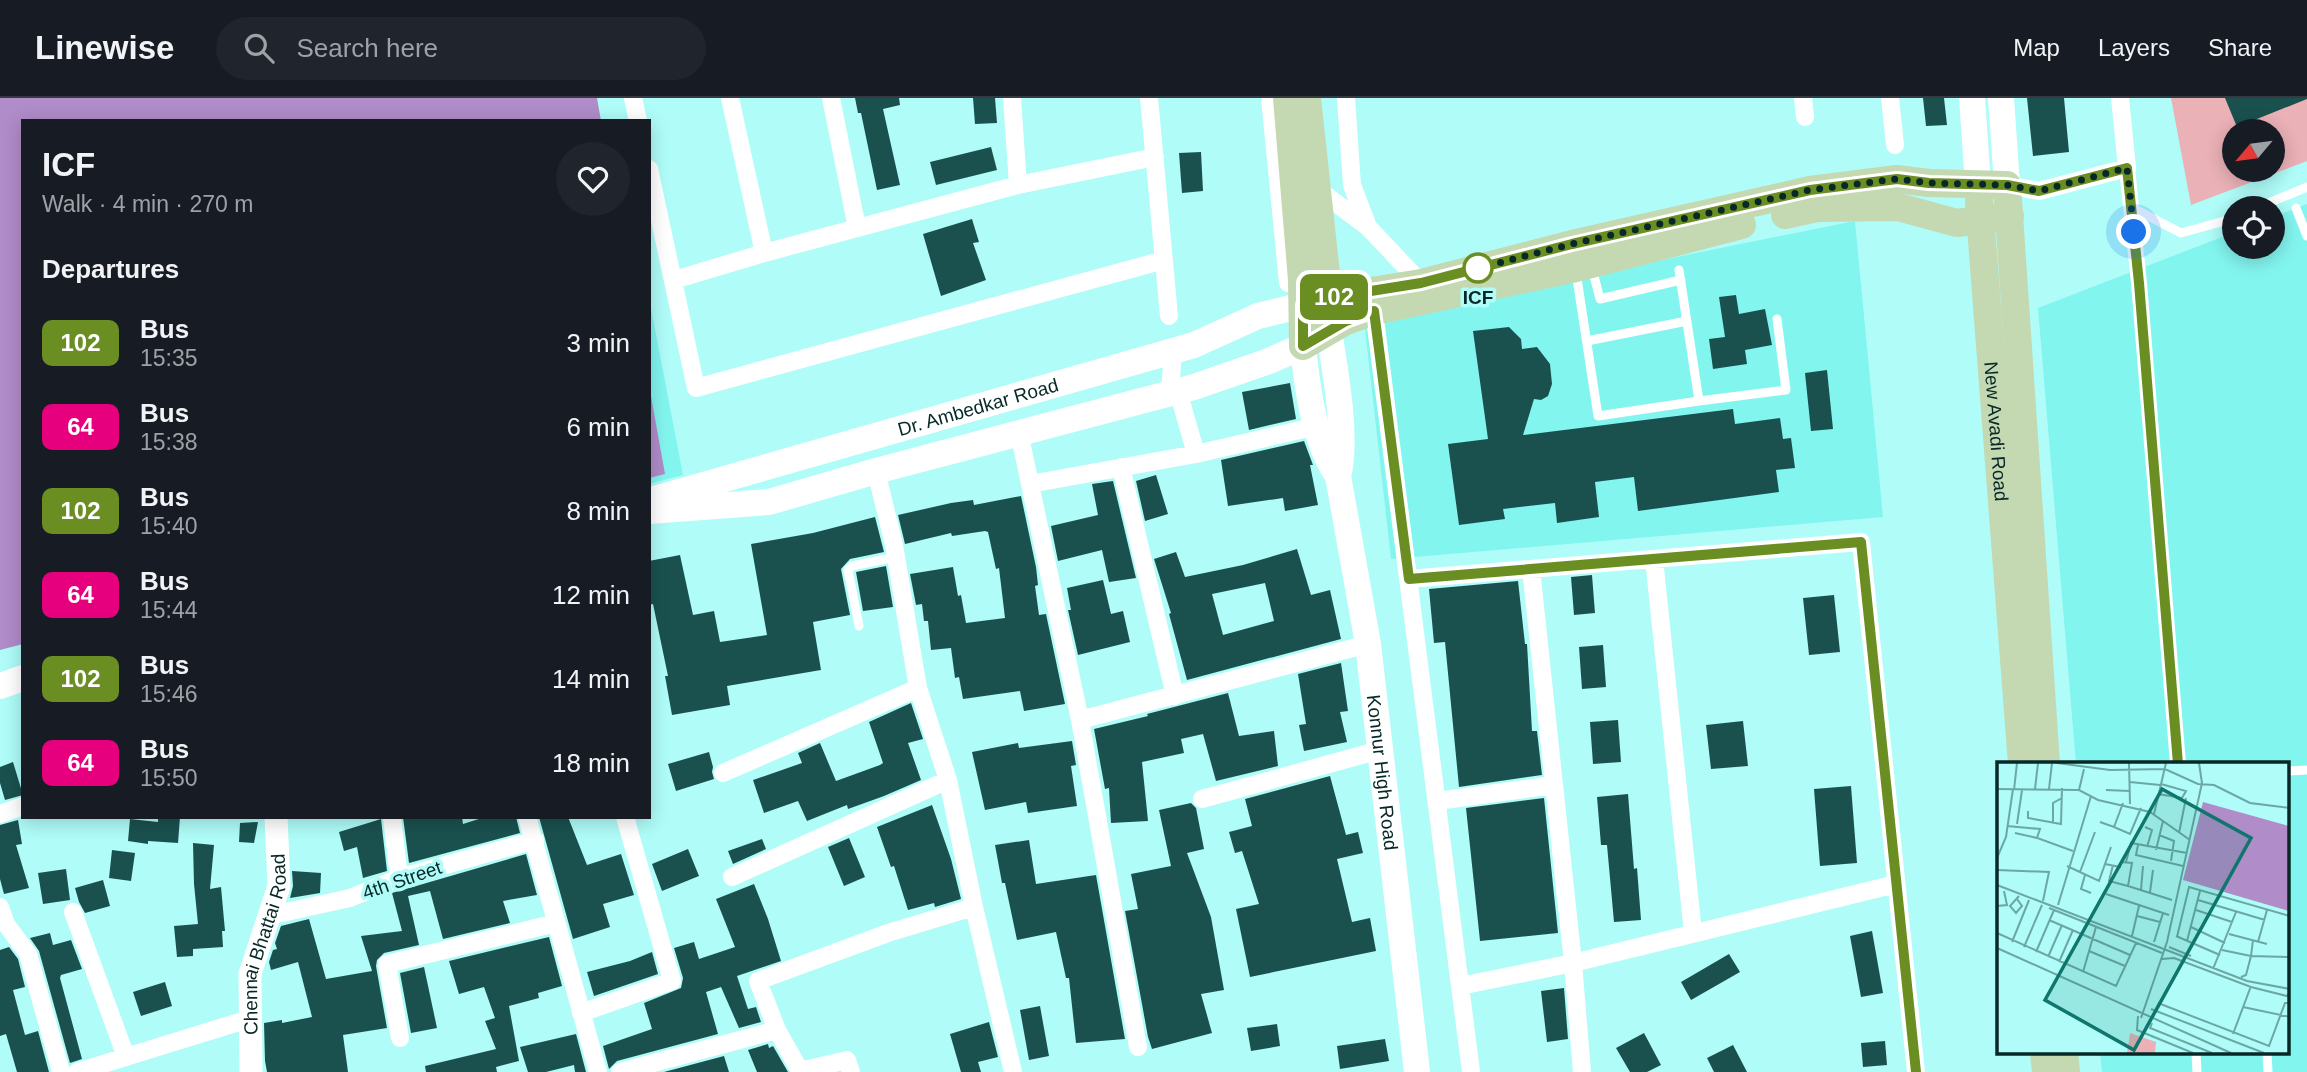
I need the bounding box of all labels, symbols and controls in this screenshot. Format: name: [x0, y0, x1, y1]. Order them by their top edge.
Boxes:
search box: [216, 17, 706, 80]
text: Linewise: [35, 29, 174, 66]
icon: search: [240, 29, 278, 67]
text: Search here: [296, 33, 438, 63]
text: Map: [2013, 34, 2060, 61]
text: Layers: [2098, 34, 2170, 61]
text: Share: [2208, 34, 2272, 61]
north arrow: [2222, 119, 2286, 182]
map controls: [2222, 119, 2285, 259]
button: heart: [556, 142, 630, 216]
text: ICF: [42, 146, 95, 183]
text: Walk · 4 min · 270 m: [42, 191, 253, 217]
button: locate: [2222, 196, 2285, 259]
your location: [2116, 214, 2151, 249]
marker: ICF: [1463, 253, 1493, 283]
text: Departures: [42, 254, 179, 284]
line badge: 102: [1294, 274, 1374, 320]
text: 102: [1314, 283, 1354, 310]
place label: ICF: [1463, 287, 1493, 308]
text: Bus: [140, 314, 189, 344]
text: 3 min: [566, 328, 630, 358]
text: 102: [60, 329, 101, 356]
text: 15:35: [140, 345, 198, 371]
street label: New Avadi Road: [1981, 361, 2012, 502]
street label: Dr. Ambedkar Road: [895, 374, 1061, 440]
text: Bus: [140, 398, 189, 428]
text: 6 min: [566, 412, 630, 442]
text: 64: [67, 413, 94, 440]
text: 15:38: [140, 429, 198, 455]
text: Bus: [140, 482, 189, 512]
text: 8 min: [566, 496, 630, 526]
text: 102: [60, 497, 101, 524]
text: 15:40: [140, 513, 198, 539]
text: Bus: [140, 566, 189, 596]
text: 12 min: [552, 580, 630, 610]
text: 64: [67, 581, 94, 608]
text: 15:44: [140, 597, 198, 623]
text: Bus: [140, 650, 189, 680]
text: 14 min: [552, 664, 630, 694]
text: 102: [60, 665, 101, 692]
text: 15:46: [140, 681, 198, 707]
street label: Konnur High Road: [1363, 693, 1402, 851]
text: Bus: [140, 734, 189, 764]
text: 18 min: [552, 748, 630, 778]
text: 64: [67, 749, 94, 776]
inset map: [1997, 762, 2290, 1054]
text: 15:50: [140, 765, 198, 791]
street label: Chennai Bhattai Road: [238, 853, 289, 1035]
street label: 4th Street: [360, 856, 445, 903]

